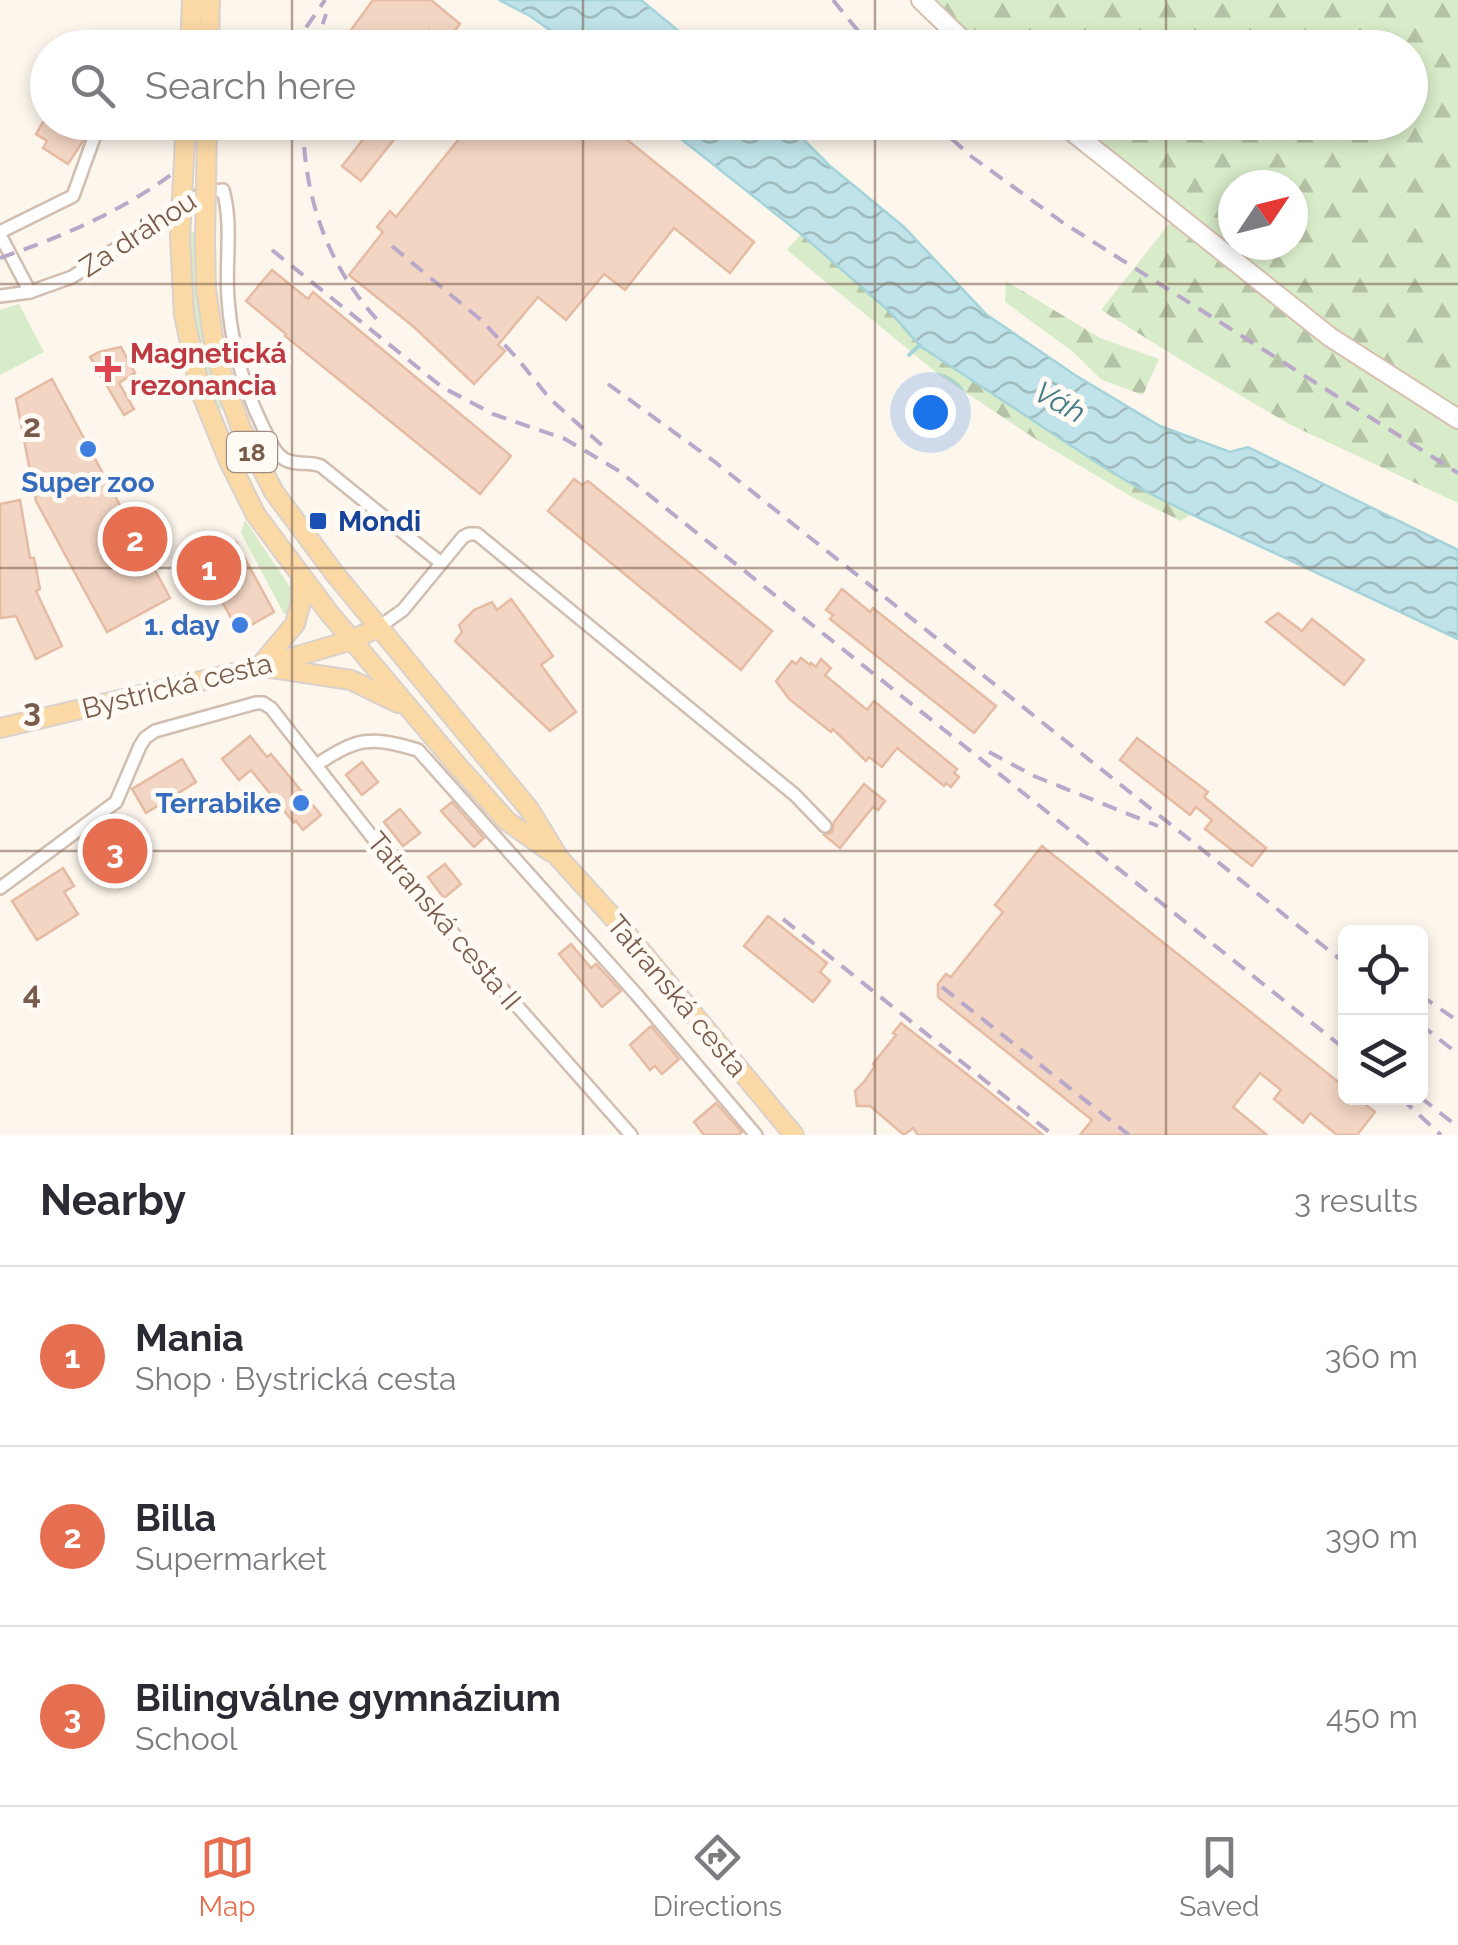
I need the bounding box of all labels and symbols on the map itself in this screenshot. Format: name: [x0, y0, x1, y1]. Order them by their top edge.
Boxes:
north arrow: [1218, 170, 1308, 260]
street label: Za dráhou: [74, 184, 202, 284]
place label: Magnetická rezonancia: [130, 337, 287, 402]
marker: Magnetická rezonancia: [95, 356, 121, 382]
water label: Váh: [1029, 374, 1091, 430]
your location: [905, 387, 956, 438]
text: 2: [23, 407, 41, 444]
road number: 18: [227, 432, 277, 472]
marker: Super zoo: [77, 438, 99, 460]
place label: Super zoo: [21, 466, 155, 499]
pin: 2: [102, 502, 168, 576]
place label: Mondi: [338, 505, 421, 538]
marker: Mondi: [307, 510, 329, 532]
pin: 1: [176, 530, 242, 606]
place label: 1. day: [144, 609, 221, 642]
marker: 1. day: [229, 614, 251, 636]
street label: Bystrická cesta: [79, 646, 275, 726]
text: 3: [23, 691, 41, 728]
place label: Terrabike: [155, 787, 281, 820]
marker: Terrabike: [290, 792, 312, 814]
pin: 3: [82, 814, 148, 888]
street label: Tatranská cesta II: [360, 826, 528, 1016]
street label: Tatranská cesta: [600, 909, 754, 1083]
text: 4: [23, 974, 41, 1011]

